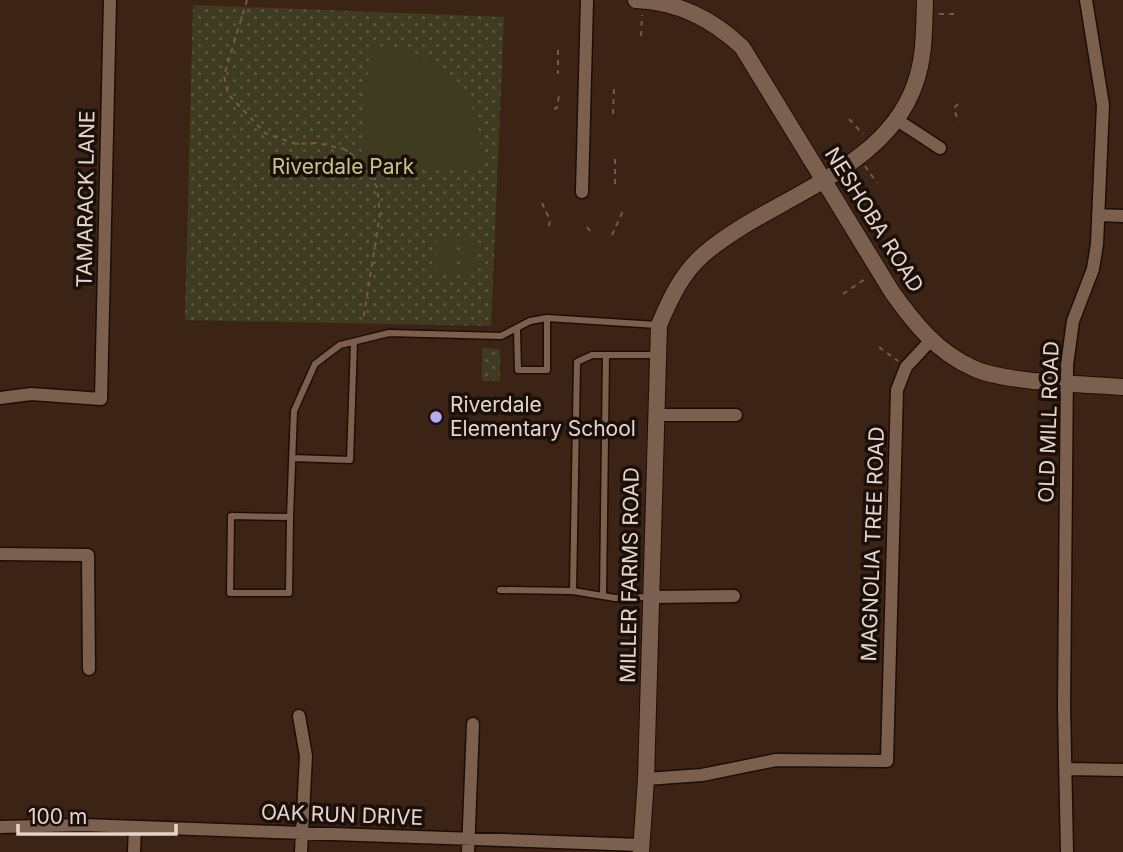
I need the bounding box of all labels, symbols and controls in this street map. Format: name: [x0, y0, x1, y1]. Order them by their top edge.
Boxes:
street label: TAMARACK LANE: [71, 110, 100, 288]
street label: NESHOBA ROAD: [820, 143, 929, 297]
park label: Riverdale Park: [272, 154, 415, 179]
street label: OLD MILL ROAD: [1033, 341, 1064, 503]
place label: Riverdale Elementary School: [450, 392, 636, 441]
marker: Riverdale Elementary School: [428, 409, 444, 425]
street label: MAGNOLIA TREE ROAD: [856, 426, 889, 662]
street label: MILLER FARMS ROAD: [615, 467, 644, 683]
scale bar: [18, 792, 175, 836]
street label: OAK RUN DRIVE: [261, 799, 423, 830]
text: 100 m: [28, 804, 87, 829]

